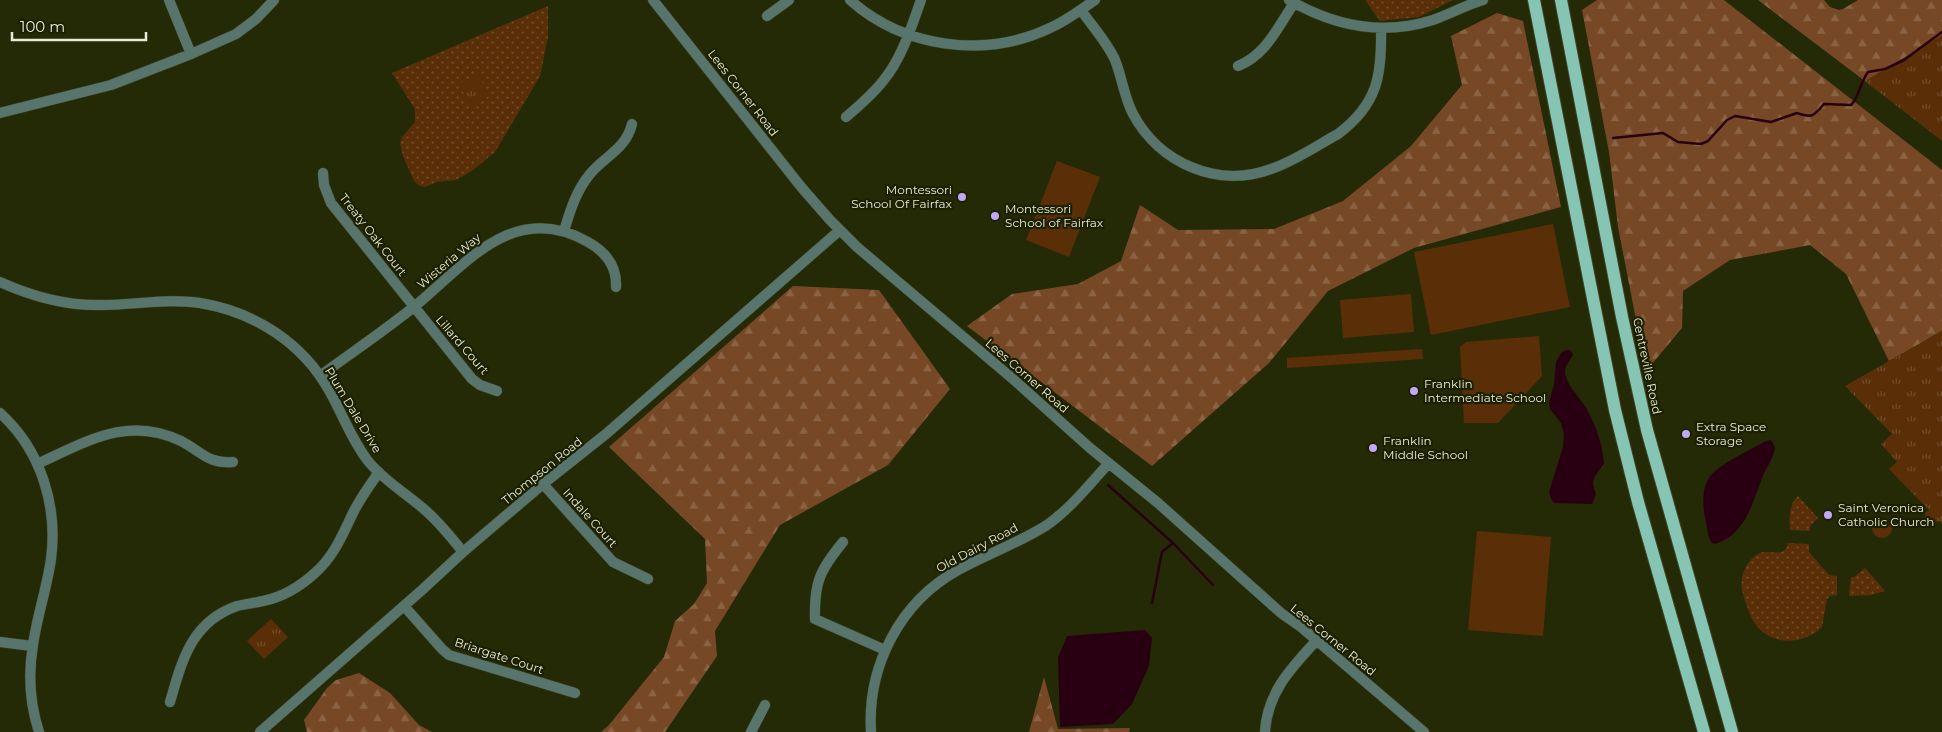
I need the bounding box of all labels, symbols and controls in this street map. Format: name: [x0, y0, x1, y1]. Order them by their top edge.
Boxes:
scale bar: [12, 10, 146, 42]
text: 100 m: [20, 17, 65, 36]
street label: Lees Corner Road: [705, 46, 782, 139]
place label: Montessori School Of Fairfax: [851, 182, 953, 211]
street label: Treaty Oak Court: [336, 190, 410, 279]
marker: Montessori School Of Fairfax: [956, 191, 968, 203]
place label: Montessori School of Fairfax: [1005, 201, 1104, 230]
marker: Montessori School of Fairfax: [989, 210, 1001, 222]
street label: Wisteria Way: [414, 229, 484, 292]
street label: Lillard Court: [433, 312, 492, 377]
street label: Centreville Road: [1630, 316, 1665, 415]
street label: Lees Corner Road: [983, 335, 1072, 416]
street label: Plum Dale Drive: [322, 364, 385, 456]
place label: Franklin Intermediate School: [1424, 376, 1546, 405]
marker: Franklin Intermediate School: [1408, 385, 1420, 397]
place label: Extra Space Storage: [1696, 419, 1766, 448]
marker: Extra Space Storage: [1680, 428, 1692, 440]
place label: Franklin Middle School: [1383, 433, 1468, 462]
street label: Thompson Road: [498, 434, 585, 508]
marker: Franklin Middle School: [1367, 442, 1379, 454]
street label: Indale Court: [560, 485, 621, 550]
place label: Saint Veronica Catholic Church: [1838, 500, 1934, 529]
marker: Saint Veronica Catholic Church: [1822, 509, 1834, 521]
street label: Old Dairy Road: [933, 520, 1020, 575]
street label: Lees Corner Road: [1288, 601, 1379, 679]
street label: Briargate Court: [453, 634, 546, 677]

